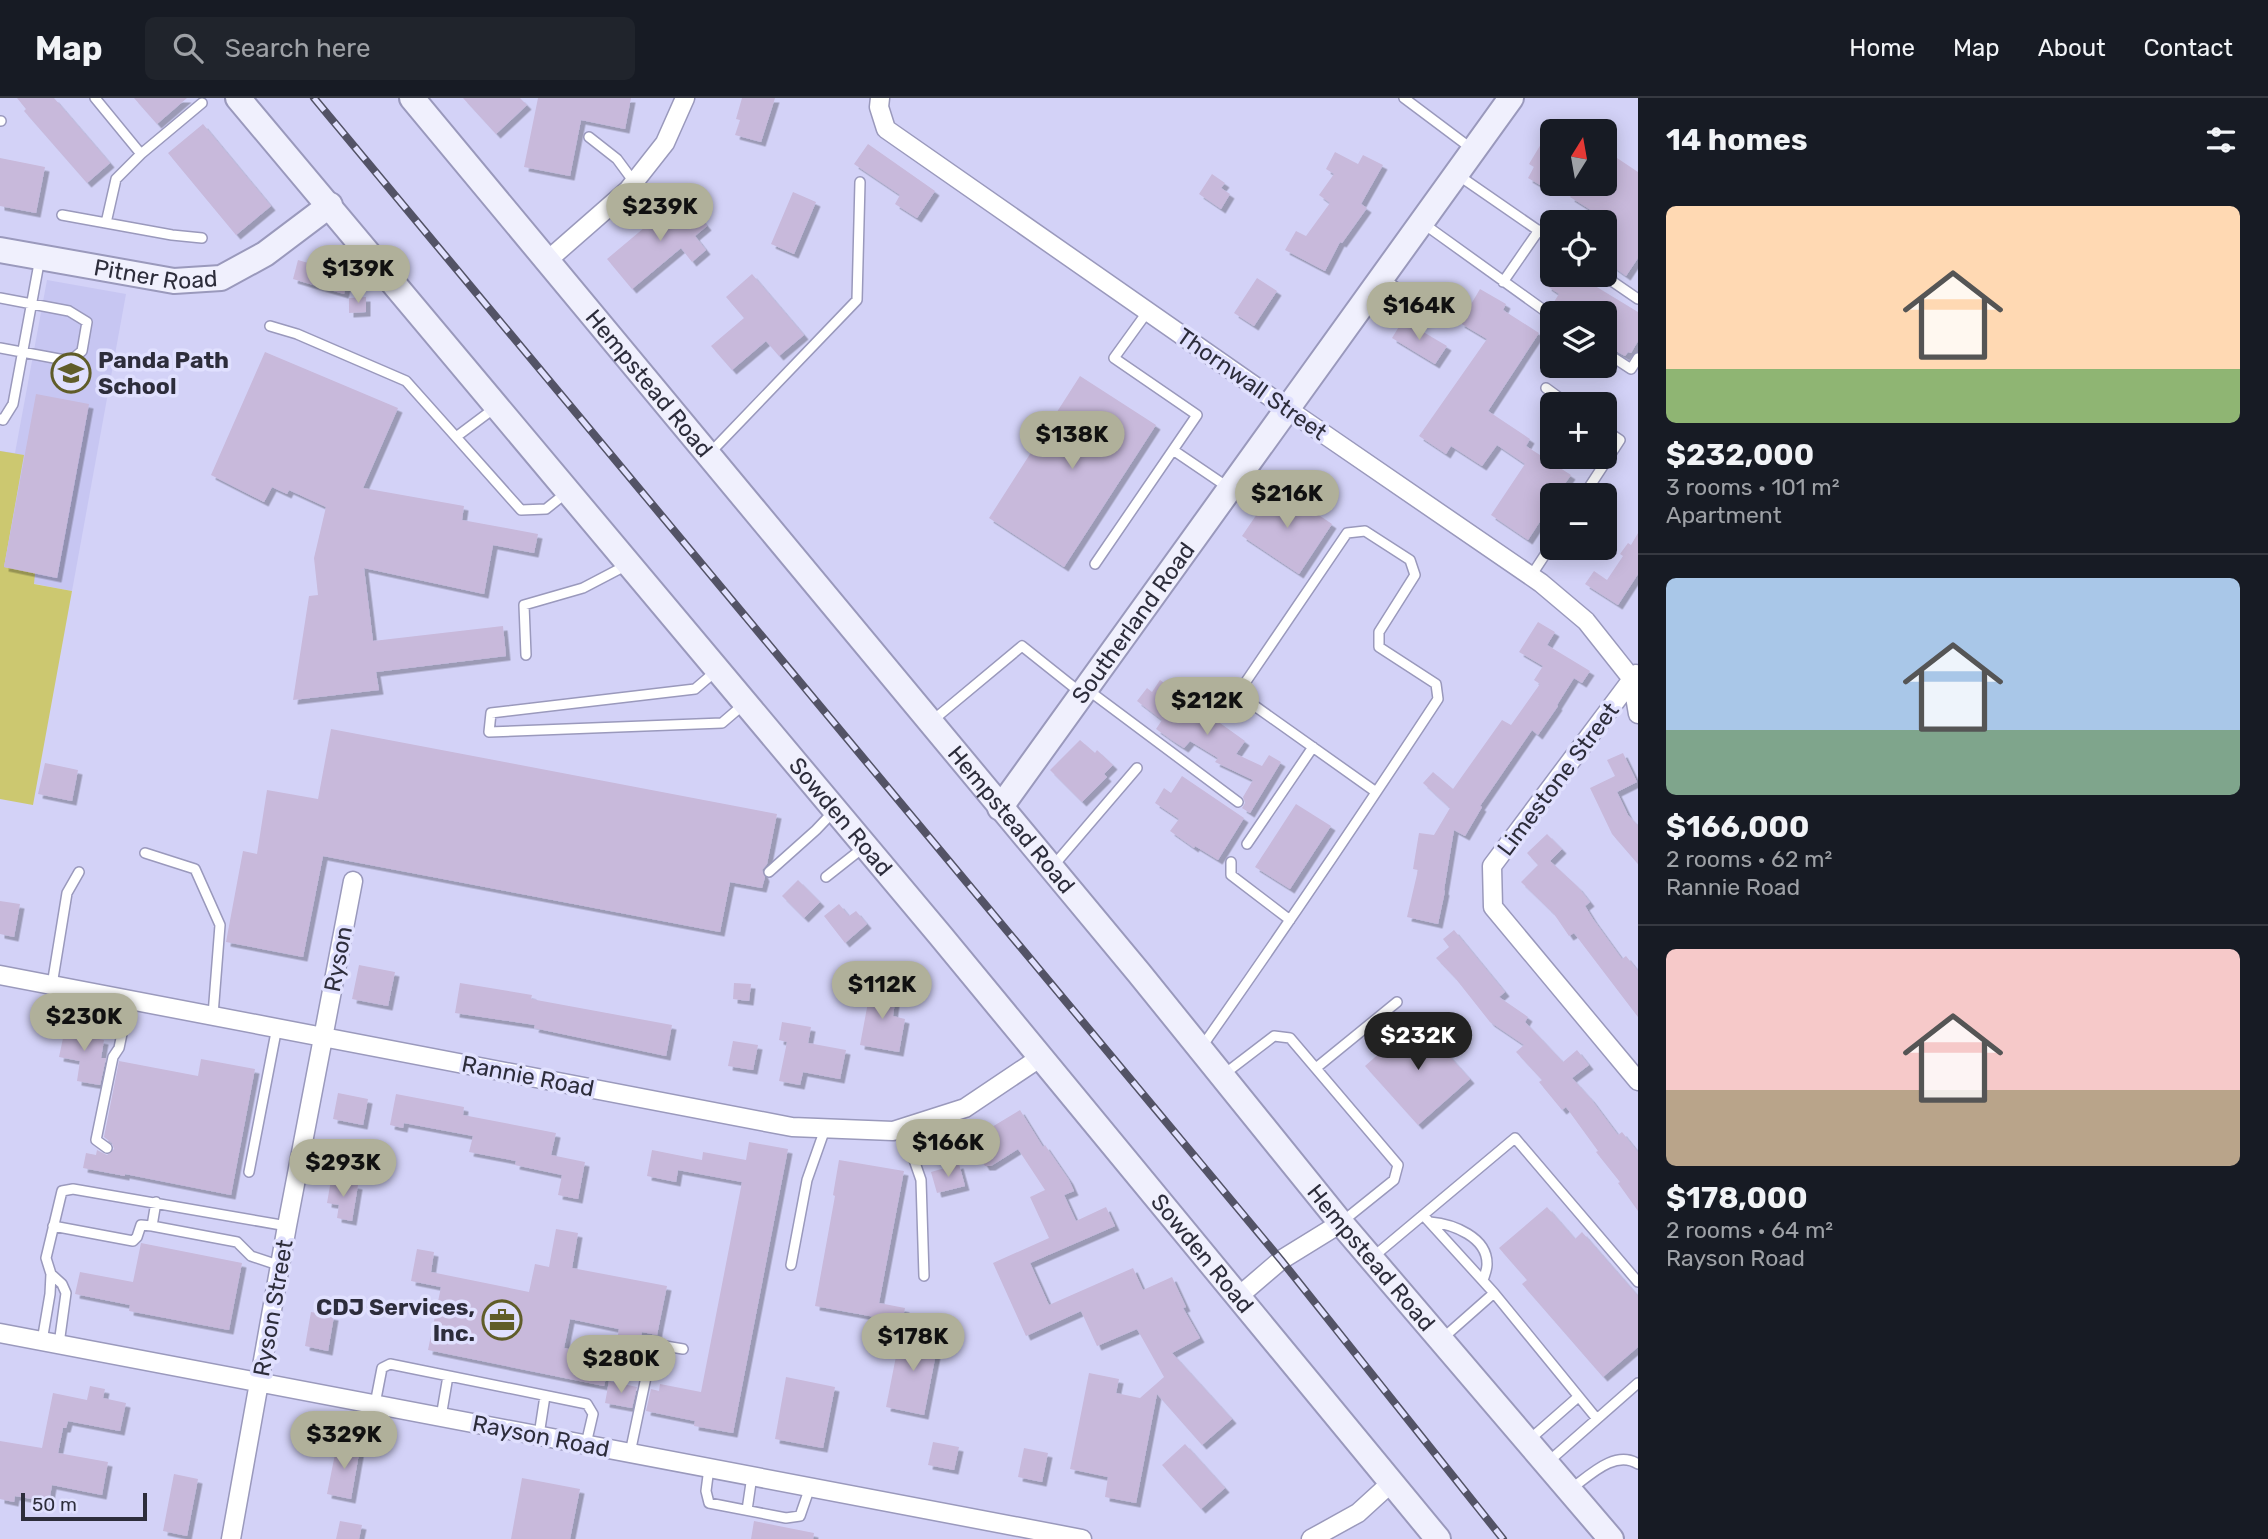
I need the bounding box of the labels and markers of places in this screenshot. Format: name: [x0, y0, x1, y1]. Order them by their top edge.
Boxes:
pin: $239K: [611, 184, 709, 243]
pin: $139K: [309, 246, 407, 305]
pin: $164K: [1370, 282, 1468, 342]
place label: Panda Path School: [98, 346, 229, 400]
school or university icon: Panda Path School: [50, 352, 92, 394]
pin: $138K: [1023, 412, 1121, 471]
pin: $216K: [1238, 470, 1336, 530]
pin: $212K: [1158, 678, 1256, 737]
pin: $112K: [833, 962, 931, 1021]
pin: $230K: [35, 993, 133, 1053]
pin: $232K: [1369, 1012, 1467, 1072]
pin: $166K: [899, 1119, 997, 1179]
pin: $293K: [294, 1140, 392, 1199]
place label: CDJ Services, Inc.: [316, 1293, 475, 1347]
office icon: CDJ Services, Inc.: [481, 1299, 523, 1341]
pin: $178K: [864, 1314, 962, 1373]
pin: $280K: [572, 1336, 670, 1395]
pin: $329K: [295, 1412, 393, 1471]

